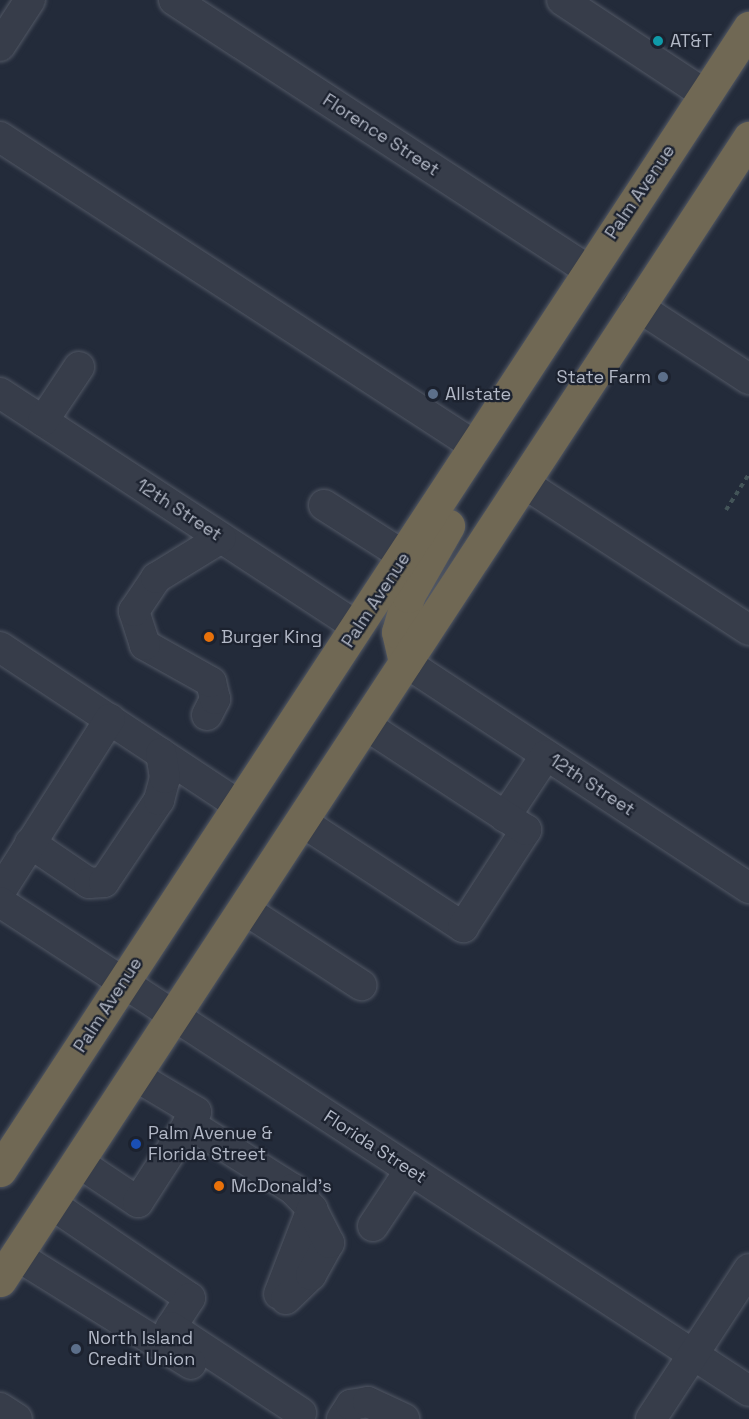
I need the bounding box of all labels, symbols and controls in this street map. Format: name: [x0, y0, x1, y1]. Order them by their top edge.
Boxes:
place label: AT&T: [670, 30, 712, 52]
marker: AT&T: [651, 34, 665, 48]
street label: Florence Street: [319, 89, 443, 181]
street label: Palm Avenue: [601, 141, 679, 243]
place label: State Farm: [557, 366, 651, 388]
marker: State Farm: [656, 370, 670, 384]
place label: Allstate: [445, 383, 511, 405]
marker: Allstate: [426, 387, 440, 401]
street label: 12th Street: [132, 474, 226, 546]
street label: Palm Avenue: [337, 548, 415, 652]
place label: Burger King: [221, 626, 322, 648]
marker: Burger King: [202, 630, 216, 644]
street label: 12th Street: [545, 749, 639, 821]
street label: Palm Avenue: [69, 953, 147, 1057]
street label: Florida Street: [320, 1106, 430, 1188]
place label: Palm Avenue & Florida Street: [148, 1123, 273, 1166]
marker: Palm Avenue & Florida Street: [129, 1137, 143, 1151]
place label: McDonald's: [231, 1175, 332, 1197]
marker: McDonald's: [212, 1179, 226, 1193]
place label: North Island Credit Union: [88, 1328, 195, 1370]
marker: North Island Credit Union: [69, 1342, 83, 1356]

